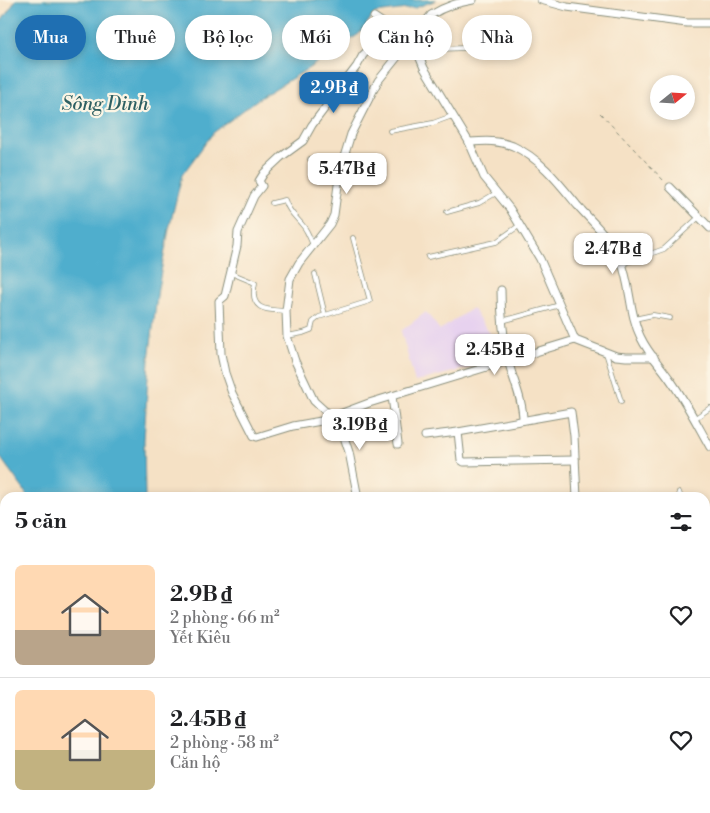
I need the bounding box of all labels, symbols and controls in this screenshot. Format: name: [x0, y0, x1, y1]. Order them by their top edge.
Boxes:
chip: Mua: [15, 15, 86, 60]
chip: Thuê: [96, 15, 175, 60]
chip: Bộ lọc: [185, 15, 272, 60]
chip: Mới: [282, 15, 350, 60]
chip: Căn hộ: [360, 15, 452, 60]
chip: Nhà: [462, 15, 532, 60]
pin: 2.9B ₫: [293, 72, 375, 114]
north arrow: [650, 75, 695, 120]
map controls: [650, 75, 695, 120]
text: 2.9B ₫: [310, 78, 358, 98]
water label: Sông Dinh: [62, 92, 149, 116]
pin: 5.47B ₫: [301, 152, 393, 195]
text: 5.47B ₫: [319, 159, 375, 179]
pin: 2.47B ₫: [567, 232, 659, 275]
text: 2.47B ₫: [585, 239, 641, 259]
pin: 2.45B ₫: [449, 334, 541, 376]
text: 2.45B ₫: [466, 340, 524, 360]
pin: 3.19B ₫: [314, 408, 406, 451]
text: 3.19B ₫: [333, 415, 387, 435]
icon: filters: [667, 508, 695, 536]
text: 5 căn: [15, 509, 67, 535]
text: 2.9B ₫: [170, 582, 232, 608]
icon: home: [55, 585, 115, 645]
icon: heart: [667, 601, 695, 629]
text: 2 phòng · 66 m²: [170, 608, 280, 628]
text: Yết Kiêu: [170, 628, 231, 648]
text: 2.45B ₫: [170, 707, 246, 733]
icon: home: [55, 710, 115, 770]
icon: heart: [667, 726, 695, 754]
text: 2 phòng · 58 m²: [170, 733, 279, 753]
text: Căn hộ: [170, 753, 220, 773]

